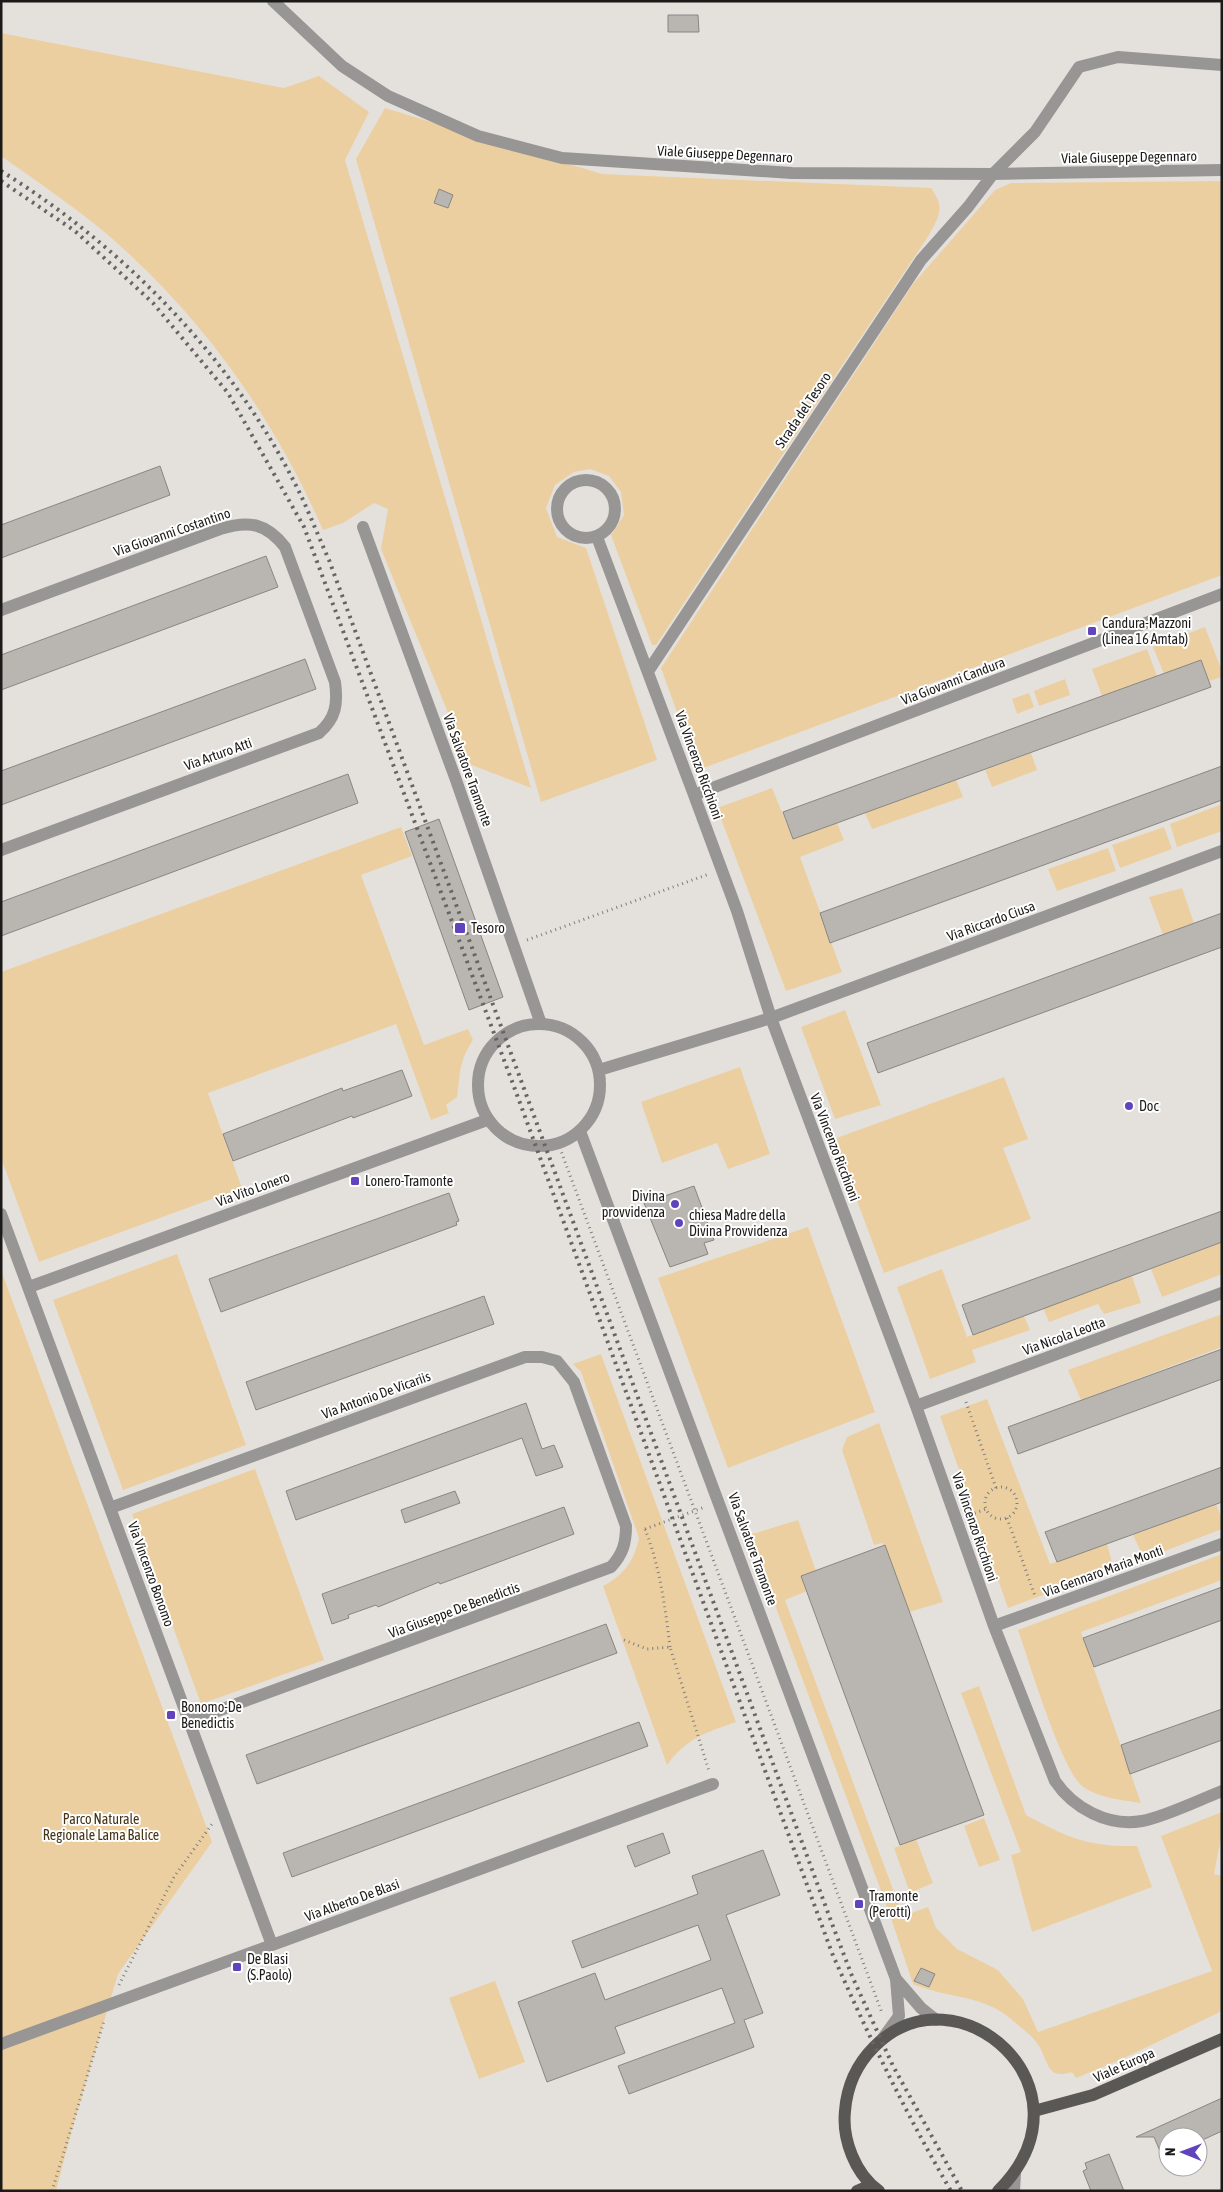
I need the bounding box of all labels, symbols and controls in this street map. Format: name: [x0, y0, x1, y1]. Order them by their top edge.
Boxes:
street label: Viale Giuseppe Degennaro: [657, 142, 793, 166]
street label: Viale Giuseppe Degennaro: [1061, 148, 1197, 166]
street label: Strada del Tesoro: [772, 369, 834, 451]
street label: Via Giovanni Costantino: [112, 505, 232, 559]
place label: Candura-Mazzoni (Linea 16 Amtab): [1102, 615, 1191, 647]
marker: Candura-Mazzoni (Linea 16 Amtab): [1086, 625, 1098, 637]
street label: Via Giovanni Candura: [899, 654, 1007, 708]
street label: Via Vincenzo Ricchioni: [672, 709, 726, 821]
street label: Via Salvatore Tramonte: [440, 711, 496, 829]
street label: Via Arturo Atti: [182, 734, 254, 774]
street label: Via Riccardo Ciusa: [945, 898, 1037, 944]
place label: Tesoro: [471, 920, 505, 936]
marker: Tesoro: [453, 921, 467, 935]
street label: Via Vincenzo Ricchioni: [807, 1091, 863, 1203]
place label: Doc: [1139, 1098, 1159, 1114]
marker: Doc: [1123, 1100, 1135, 1112]
street label: Via Vito Lonero: [214, 1168, 292, 1210]
place label: Lonero-Tramonte: [365, 1173, 453, 1189]
marker: Lonero-Tramonte: [349, 1175, 361, 1187]
place label: Divina provvidenza: [602, 1188, 665, 1220]
marker: Divina provvidenza: [669, 1198, 681, 1210]
place label: chiesa Madre della Divina Provvidenza: [689, 1207, 788, 1239]
marker: chiesa Madre della Divina Provvidenza: [673, 1217, 685, 1229]
street label: Via Nicola Leotta: [1021, 1314, 1107, 1358]
street label: Via Antonio De Vicariis: [319, 1368, 433, 1422]
street label: Via Vincenzo Ricchioni: [949, 1470, 1001, 1584]
street label: Via Salvatore Tramonte: [725, 1490, 781, 1608]
street label: Via Vincenzo Bonomo: [125, 1519, 177, 1629]
street label: Via Gennaro Maria Monti: [1041, 1542, 1165, 1600]
street label: Via Giuseppe De Benedictis: [386, 1579, 522, 1641]
place label: Bonomo-De Benedictis: [181, 1699, 242, 1731]
marker: Bonomo-De Benedictis: [165, 1709, 177, 1721]
park label: Parco Naturale Regionale Lama Balice: [43, 1811, 159, 1843]
street label: Via Alberto De Blasi: [302, 1875, 402, 1925]
place label: Tramonte (Perotti): [869, 1888, 918, 1920]
marker: Tramonte (Perotti): [853, 1898, 865, 1910]
place label: De Blasi (S.Paolo): [247, 1951, 292, 1983]
marker: De Blasi (S.Paolo): [231, 1961, 243, 1973]
street label: Viale Europa: [1091, 2044, 1157, 2086]
north arrow: [1158, 2127, 1208, 2177]
text: N: [1162, 2148, 1178, 2156]

